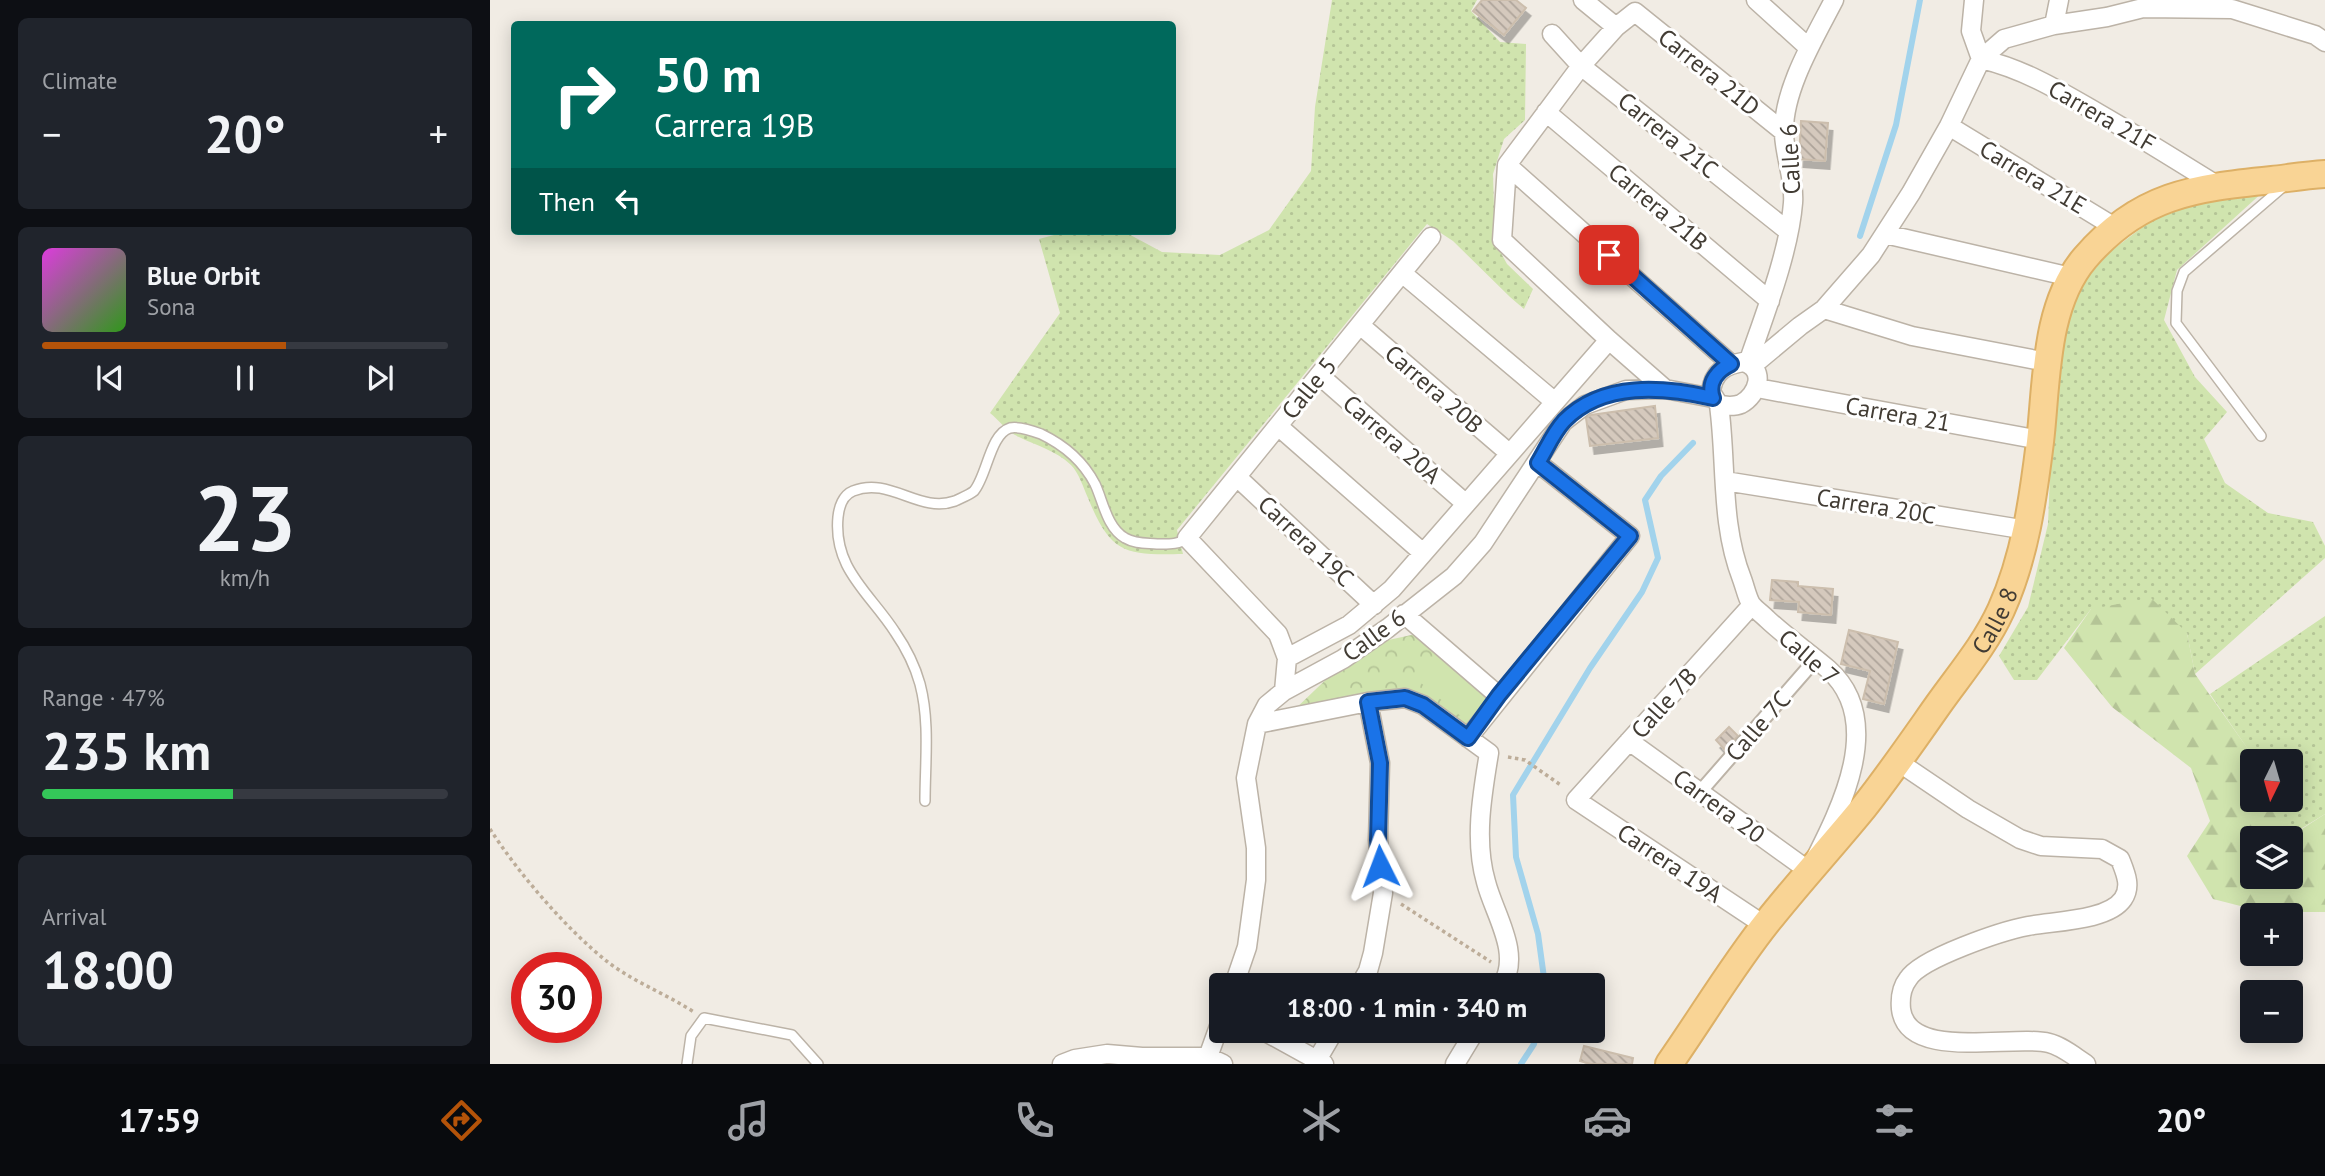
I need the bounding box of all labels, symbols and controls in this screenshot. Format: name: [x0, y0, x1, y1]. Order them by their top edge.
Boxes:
street label: Carrera 21D: [1652, 22, 1766, 122]
text: 50 m: [654, 42, 761, 106]
icon: right: [539, 49, 630, 140]
text: Climate: [42, 66, 117, 95]
street label: Carrera 21F: [2043, 73, 2161, 159]
street label: Carrera 21C: [1612, 85, 1724, 185]
text: 20°: [204, 100, 286, 167]
text: Carrera 19B: [654, 104, 814, 146]
text: −: [42, 109, 61, 158]
text: +: [429, 109, 448, 158]
street label: Calle 6: [1773, 123, 1807, 195]
street label: Carrera 21E: [1974, 133, 2092, 221]
street label: Carrera 21B: [1602, 156, 1714, 258]
icon: left: [609, 182, 647, 220]
text: Then: [539, 185, 595, 218]
pin: [1579, 225, 1639, 285]
icon: arrive: [1590, 236, 1628, 274]
text: Blue Orbit: [147, 259, 260, 292]
text: Sona: [147, 292, 196, 321]
street label: Carrera 20B: [1378, 338, 1490, 440]
street label: Calle 5: [1275, 351, 1343, 425]
icon: previous: [91, 359, 129, 397]
icon: pause: [226, 359, 264, 397]
icon: next: [361, 359, 399, 397]
street label: Carrera 20A: [1336, 388, 1448, 490]
street label: Carrera 21: [1843, 390, 1953, 438]
text: 23: [193, 458, 297, 576]
street label: Carrera 20C: [1814, 481, 1938, 531]
street label: Carrera 19C: [1252, 489, 1360, 593]
text: km/h: [220, 563, 270, 592]
street label: Calle 8: [1964, 583, 2024, 660]
street label: Calle 6: [1336, 602, 1412, 668]
street label: Calle 7: [1772, 622, 1846, 692]
street label: Calle 7B: [1624, 661, 1704, 745]
text: Range · 47%: [42, 683, 165, 712]
street label: Calle 7C: [1719, 684, 1797, 768]
text: 235 km: [42, 717, 211, 784]
north arrow: [2240, 749, 2303, 812]
map controls: [2240, 749, 2303, 1043]
street label: Carrera 20: [1667, 762, 1771, 850]
street label: Carrera 19A: [1611, 816, 1729, 910]
button: layers: [2240, 826, 2303, 889]
position arrow: [1343, 829, 1417, 903]
text: Arrival: [42, 902, 106, 931]
button: +: [2240, 903, 2303, 966]
text: 18:00: [42, 936, 174, 1003]
speed limit sign: 30: [511, 952, 602, 1043]
button: −: [2240, 980, 2303, 1043]
text: 18:00 · 1 min · 340 m: [1287, 991, 1527, 1024]
icon: directions: [437, 1096, 486, 1145]
icon: music: [724, 1096, 773, 1145]
icon: phone: [1010, 1096, 1059, 1145]
icon: climate: [1297, 1096, 1346, 1145]
icon: car: [1583, 1096, 1632, 1145]
icon: filters: [1870, 1096, 1919, 1145]
text: 17:59: [119, 1099, 200, 1141]
text: 20°: [2156, 1099, 2206, 1141]

